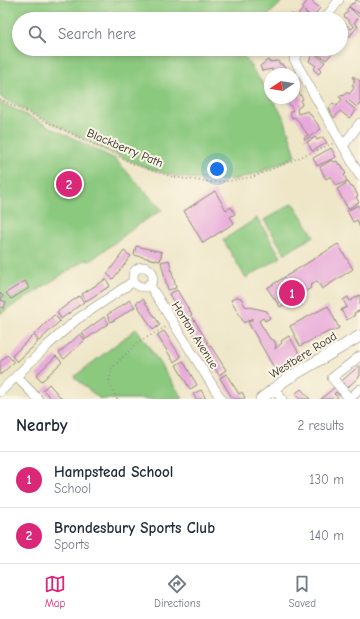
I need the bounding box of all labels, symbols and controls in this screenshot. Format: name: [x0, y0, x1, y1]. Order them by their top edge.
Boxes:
search box: [12, 12, 348, 56]
icon: search: [26, 23, 48, 45]
text: Search here: [58, 25, 136, 43]
north arrow: [264, 68, 300, 104]
street label: Blackberry Path: [85, 126, 165, 170]
your location: [207, 159, 227, 179]
pin: 2: [56, 169, 82, 199]
pin: 1: [279, 278, 305, 308]
street label: Horton Avenue: [169, 299, 221, 371]
street label: Westbere Road: [267, 329, 339, 381]
text: Nearby: [16, 416, 67, 435]
text: 2 results: [297, 418, 344, 433]
text: Hampstead School: [54, 463, 173, 481]
text: 1: [26, 472, 32, 487]
text: 130 m: [309, 472, 344, 487]
text: School: [54, 481, 91, 496]
text: Brondesbury Sports Club: [54, 519, 215, 537]
text: 2: [26, 528, 32, 543]
text: 140 m: [310, 528, 344, 543]
text: Sports: [54, 537, 89, 552]
tab: Map: [44, 573, 66, 610]
tab: Directions: [154, 573, 201, 610]
tab: Saved: [289, 573, 316, 610]

